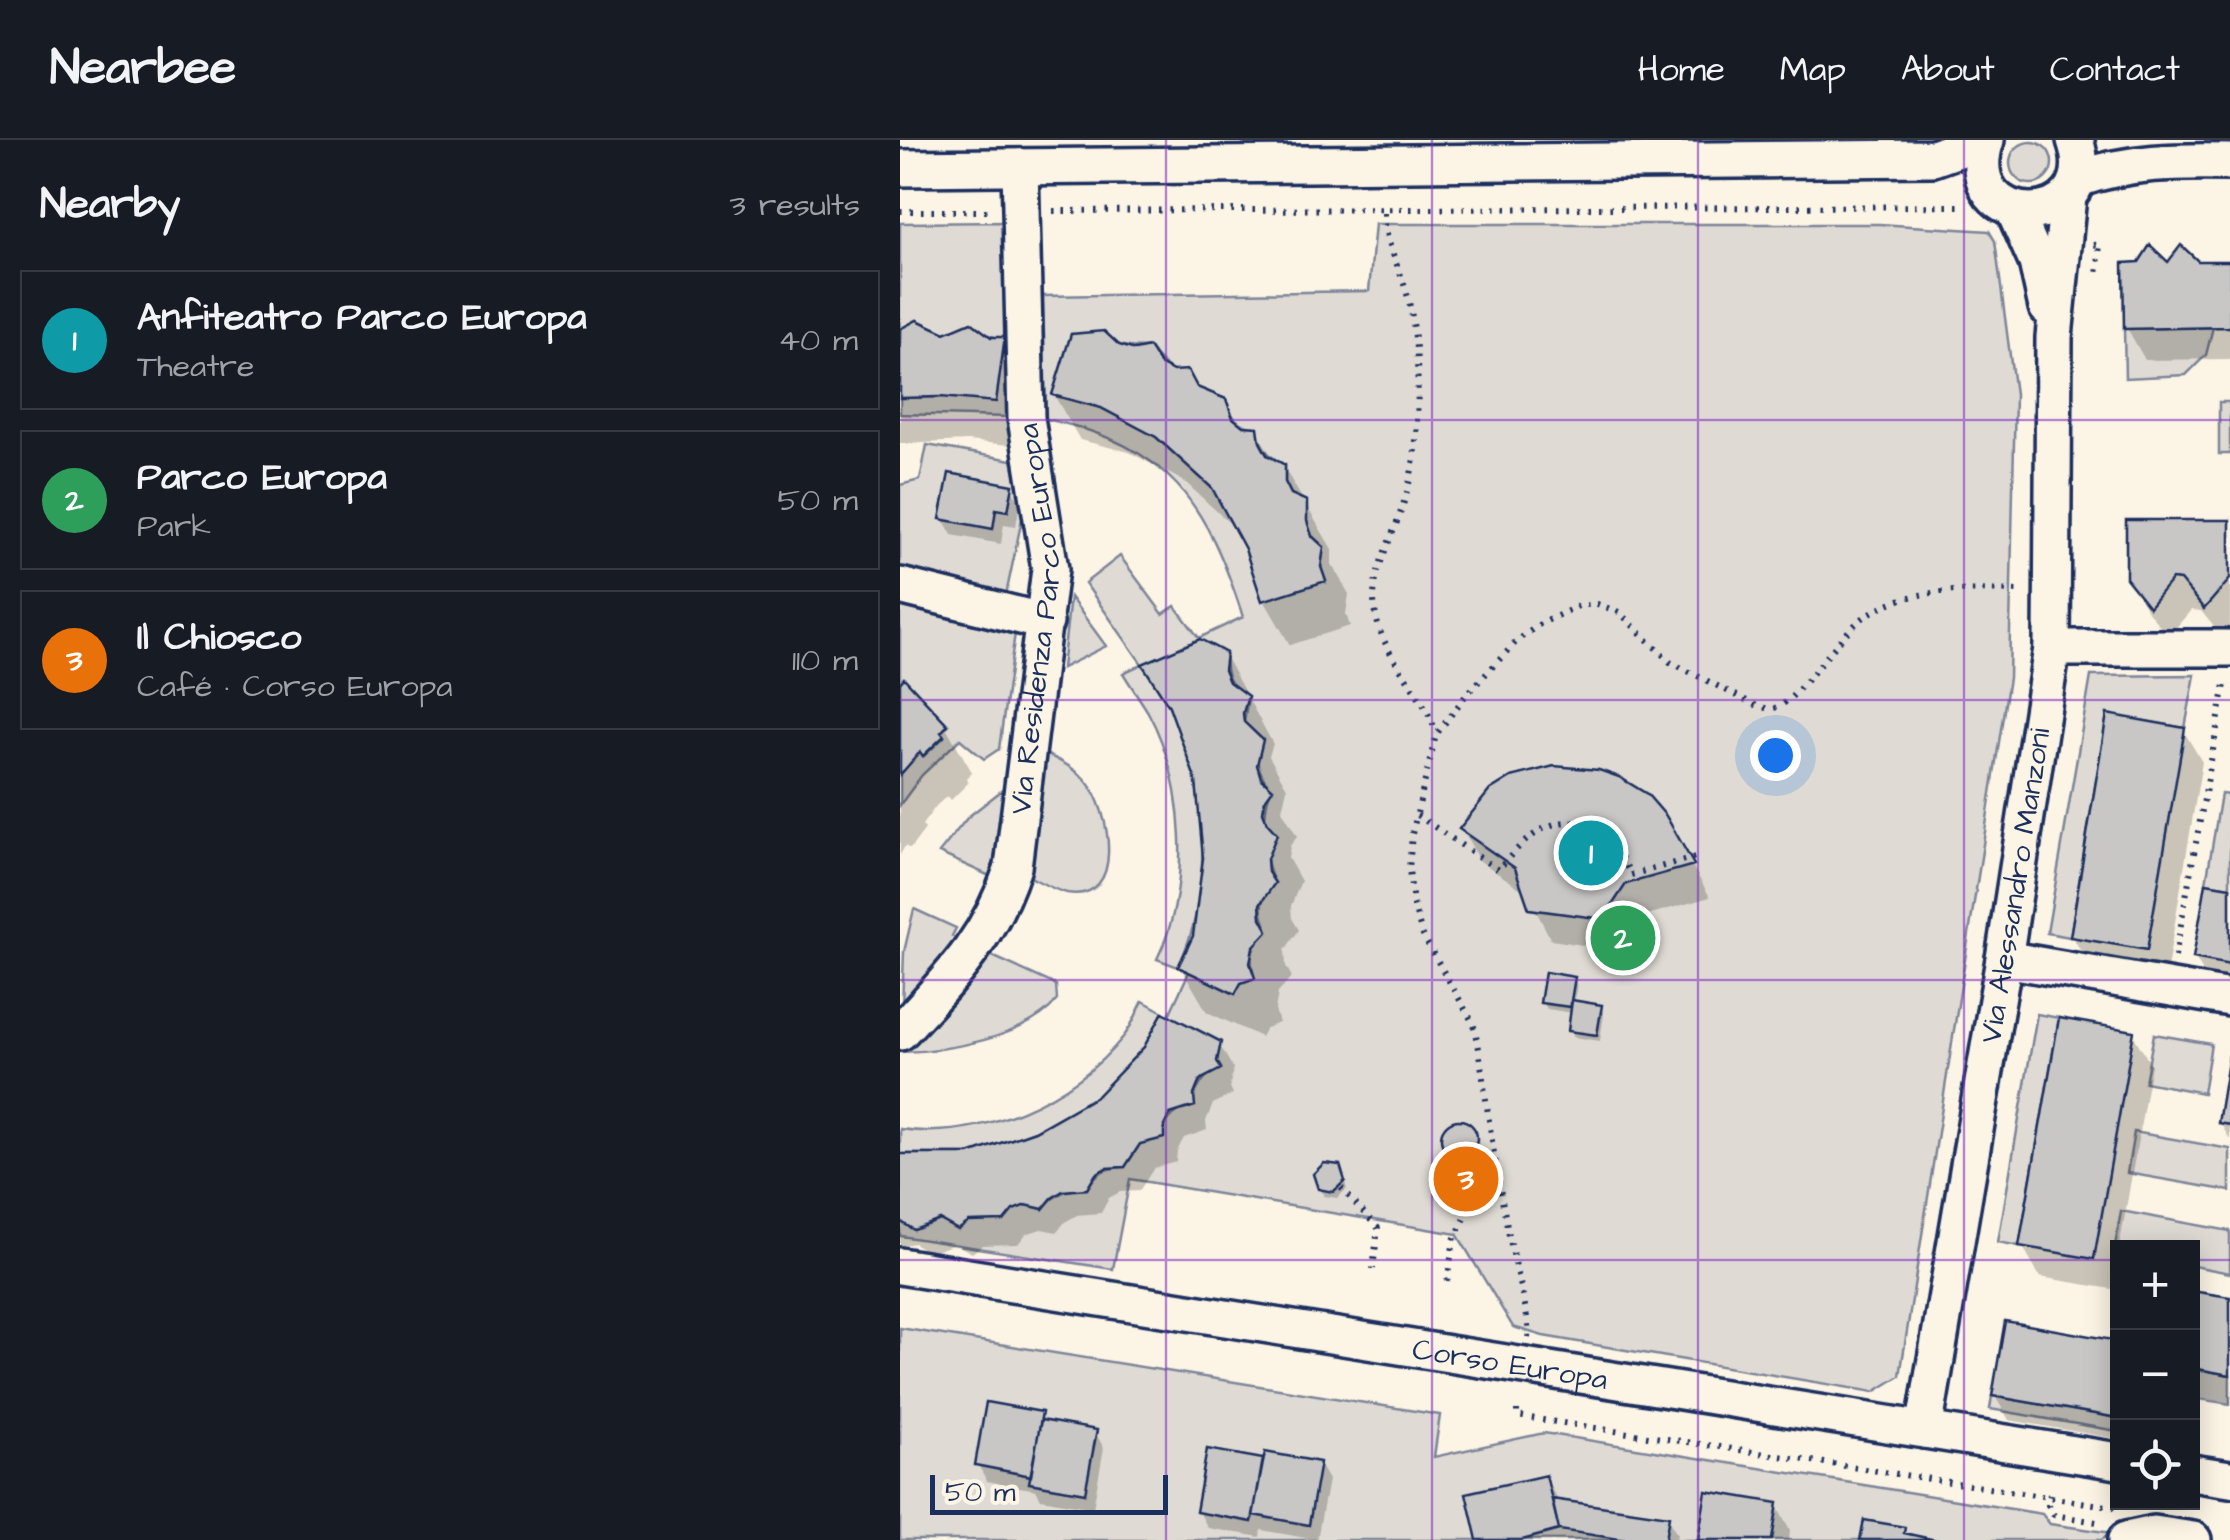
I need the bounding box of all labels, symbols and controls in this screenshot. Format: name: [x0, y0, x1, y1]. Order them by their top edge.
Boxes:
text: Nearbee: [50, 36, 236, 102]
text: Home: [1638, 45, 1725, 94]
text: Map: [1780, 45, 1846, 94]
text: About: [1901, 45, 1995, 94]
text: Contact: [2050, 45, 2180, 94]
text: Nearby: [40, 176, 180, 234]
text: 3 results: [730, 183, 860, 228]
text: Anfiteatro Parco Europa: [137, 292, 587, 344]
text: 1: [72, 318, 77, 363]
text: 40 m: [778, 318, 858, 363]
text: Theatre: [137, 344, 254, 389]
street label: Via Residenza Parco Europa: [1000, 421, 1072, 817]
text: Parco Europa: [137, 452, 387, 504]
text: 2: [65, 478, 84, 523]
text: 50 m: [777, 478, 858, 523]
text: Park: [137, 504, 211, 549]
text: Il Chiosco: [137, 612, 301, 664]
text: 3: [66, 638, 83, 683]
text: 110 m: [792, 638, 858, 683]
text: Café · Corso Europa: [137, 664, 453, 709]
street label: Via Alessandro Manzoni: [1970, 725, 2061, 1046]
your location: [1750, 730, 1801, 781]
pin: 1: [1558, 816, 1624, 890]
pin: 2: [1590, 900, 1656, 976]
pin: 3: [1434, 1142, 1498, 1216]
map controls: [2110, 1240, 2200, 1510]
button: +: [2110, 1240, 2200, 1330]
street label: Corso Europa: [1409, 1328, 1611, 1401]
button: −: [2110, 1330, 2200, 1420]
button: locate: [2110, 1420, 2200, 1510]
scale bar: [930, 1470, 1168, 1514]
text: 50 m: [945, 1473, 1016, 1512]

